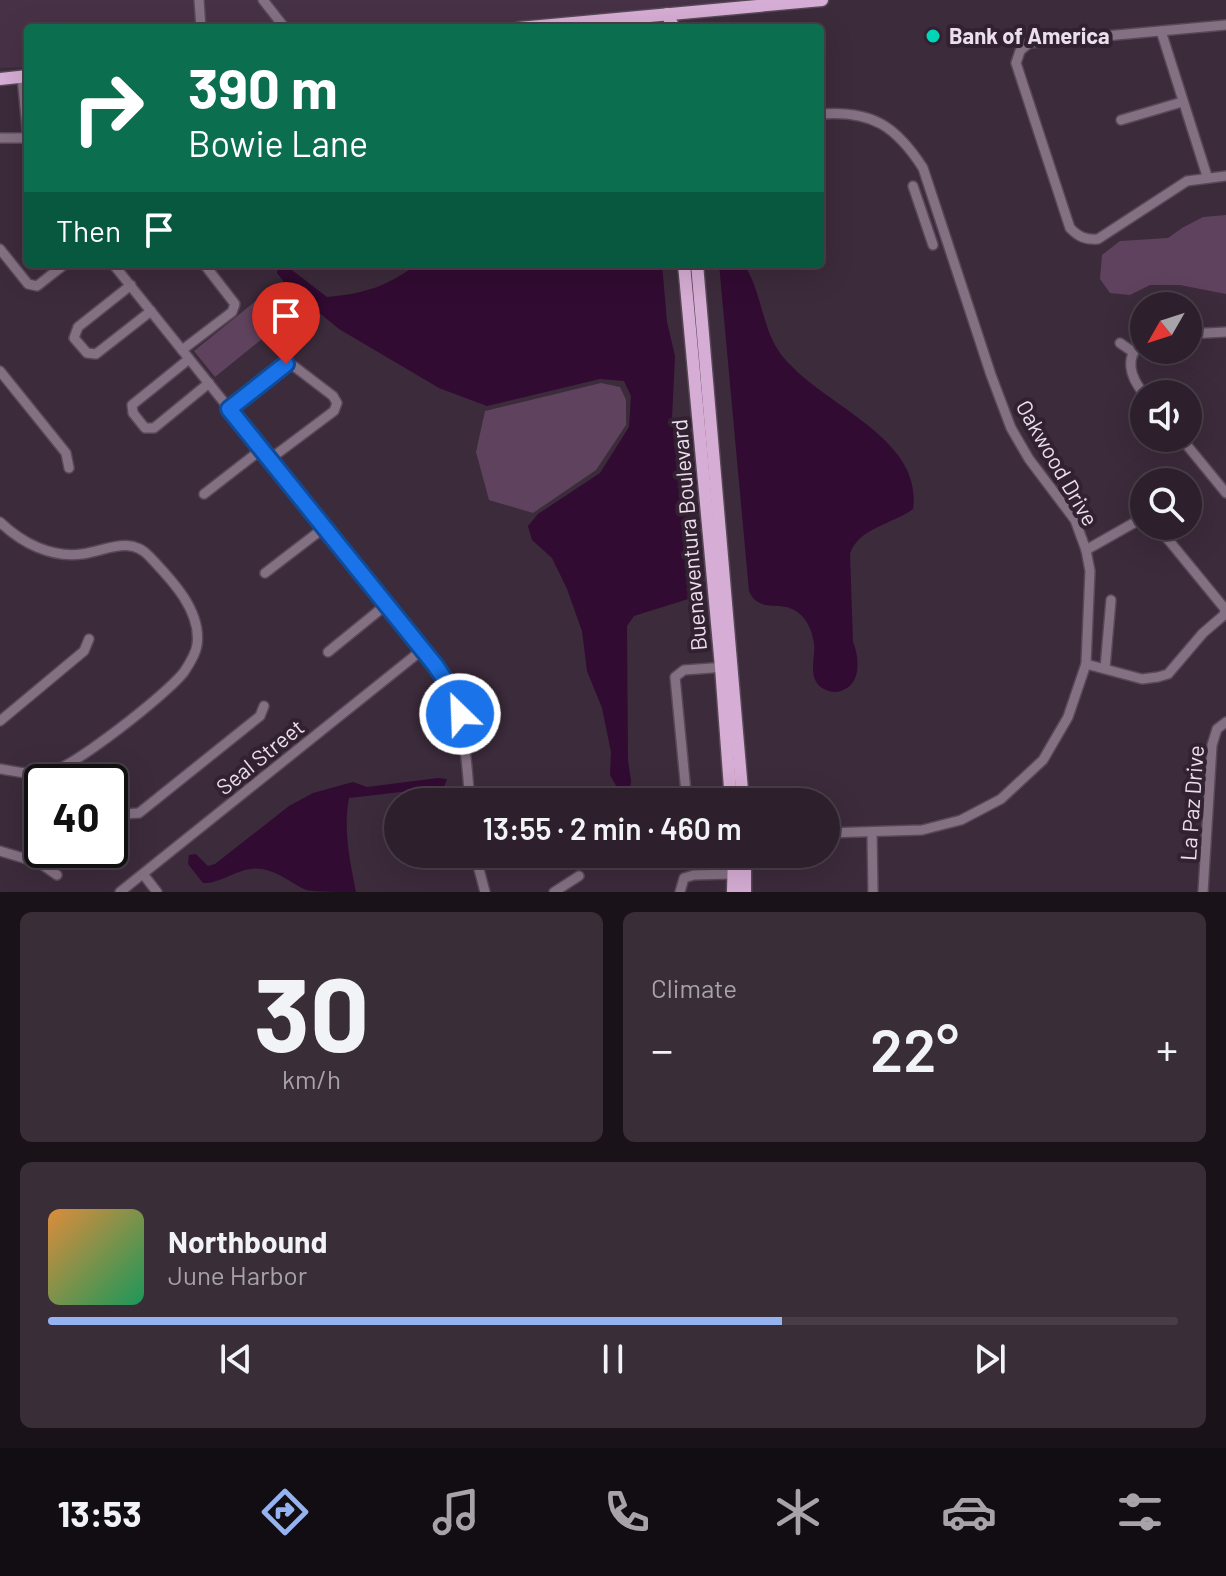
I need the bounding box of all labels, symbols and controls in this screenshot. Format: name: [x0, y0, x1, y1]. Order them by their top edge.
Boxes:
place label: Bank of America: [949, 22, 1110, 48]
marker: Bank of America: [924, 27, 942, 45]
text: 390 m: [188, 53, 338, 120]
icon: right: [56, 56, 160, 160]
text: Bowie Lane: [188, 121, 368, 164]
icon: arrive: [137, 208, 181, 252]
text: Then: [56, 212, 121, 248]
pin: [252, 282, 320, 364]
north arrow: [1130, 292, 1202, 364]
map controls: [1130, 292, 1202, 540]
icon: arrive: [264, 294, 308, 338]
button: sound: [1130, 380, 1202, 452]
street label: Oakwood Drive: [1011, 395, 1104, 530]
street label: Buenaventura Boulevard: [665, 418, 711, 652]
button: search: [1130, 468, 1202, 540]
position arrow: [418, 672, 502, 756]
street label: Seal Street: [210, 713, 308, 799]
street label: La Paz Drive: [1174, 744, 1208, 861]
speed limit sign: 40: [24, 764, 128, 868]
text: 13:55 · 2 min · 460 m: [482, 810, 742, 846]
text: 30: [254, 948, 369, 1073]
text: Climate: [651, 972, 737, 1003]
text: 22°: [870, 1012, 959, 1084]
text: −: [651, 1022, 673, 1075]
text: +: [1156, 1022, 1178, 1075]
text: km/h: [282, 1063, 341, 1094]
text: Northbound: [168, 1223, 327, 1259]
text: June Harbor: [168, 1259, 307, 1290]
icon: previous: [214, 1337, 258, 1381]
icon: pause: [591, 1337, 635, 1381]
icon: next: [968, 1337, 1012, 1381]
icon: directions: [257, 1484, 313, 1540]
icon: music: [428, 1484, 484, 1540]
icon: phone: [599, 1484, 655, 1540]
icon: climate: [770, 1484, 826, 1540]
icon: car: [941, 1484, 997, 1540]
icon: filters: [1112, 1484, 1168, 1540]
text: 13:53: [58, 1491, 142, 1534]

